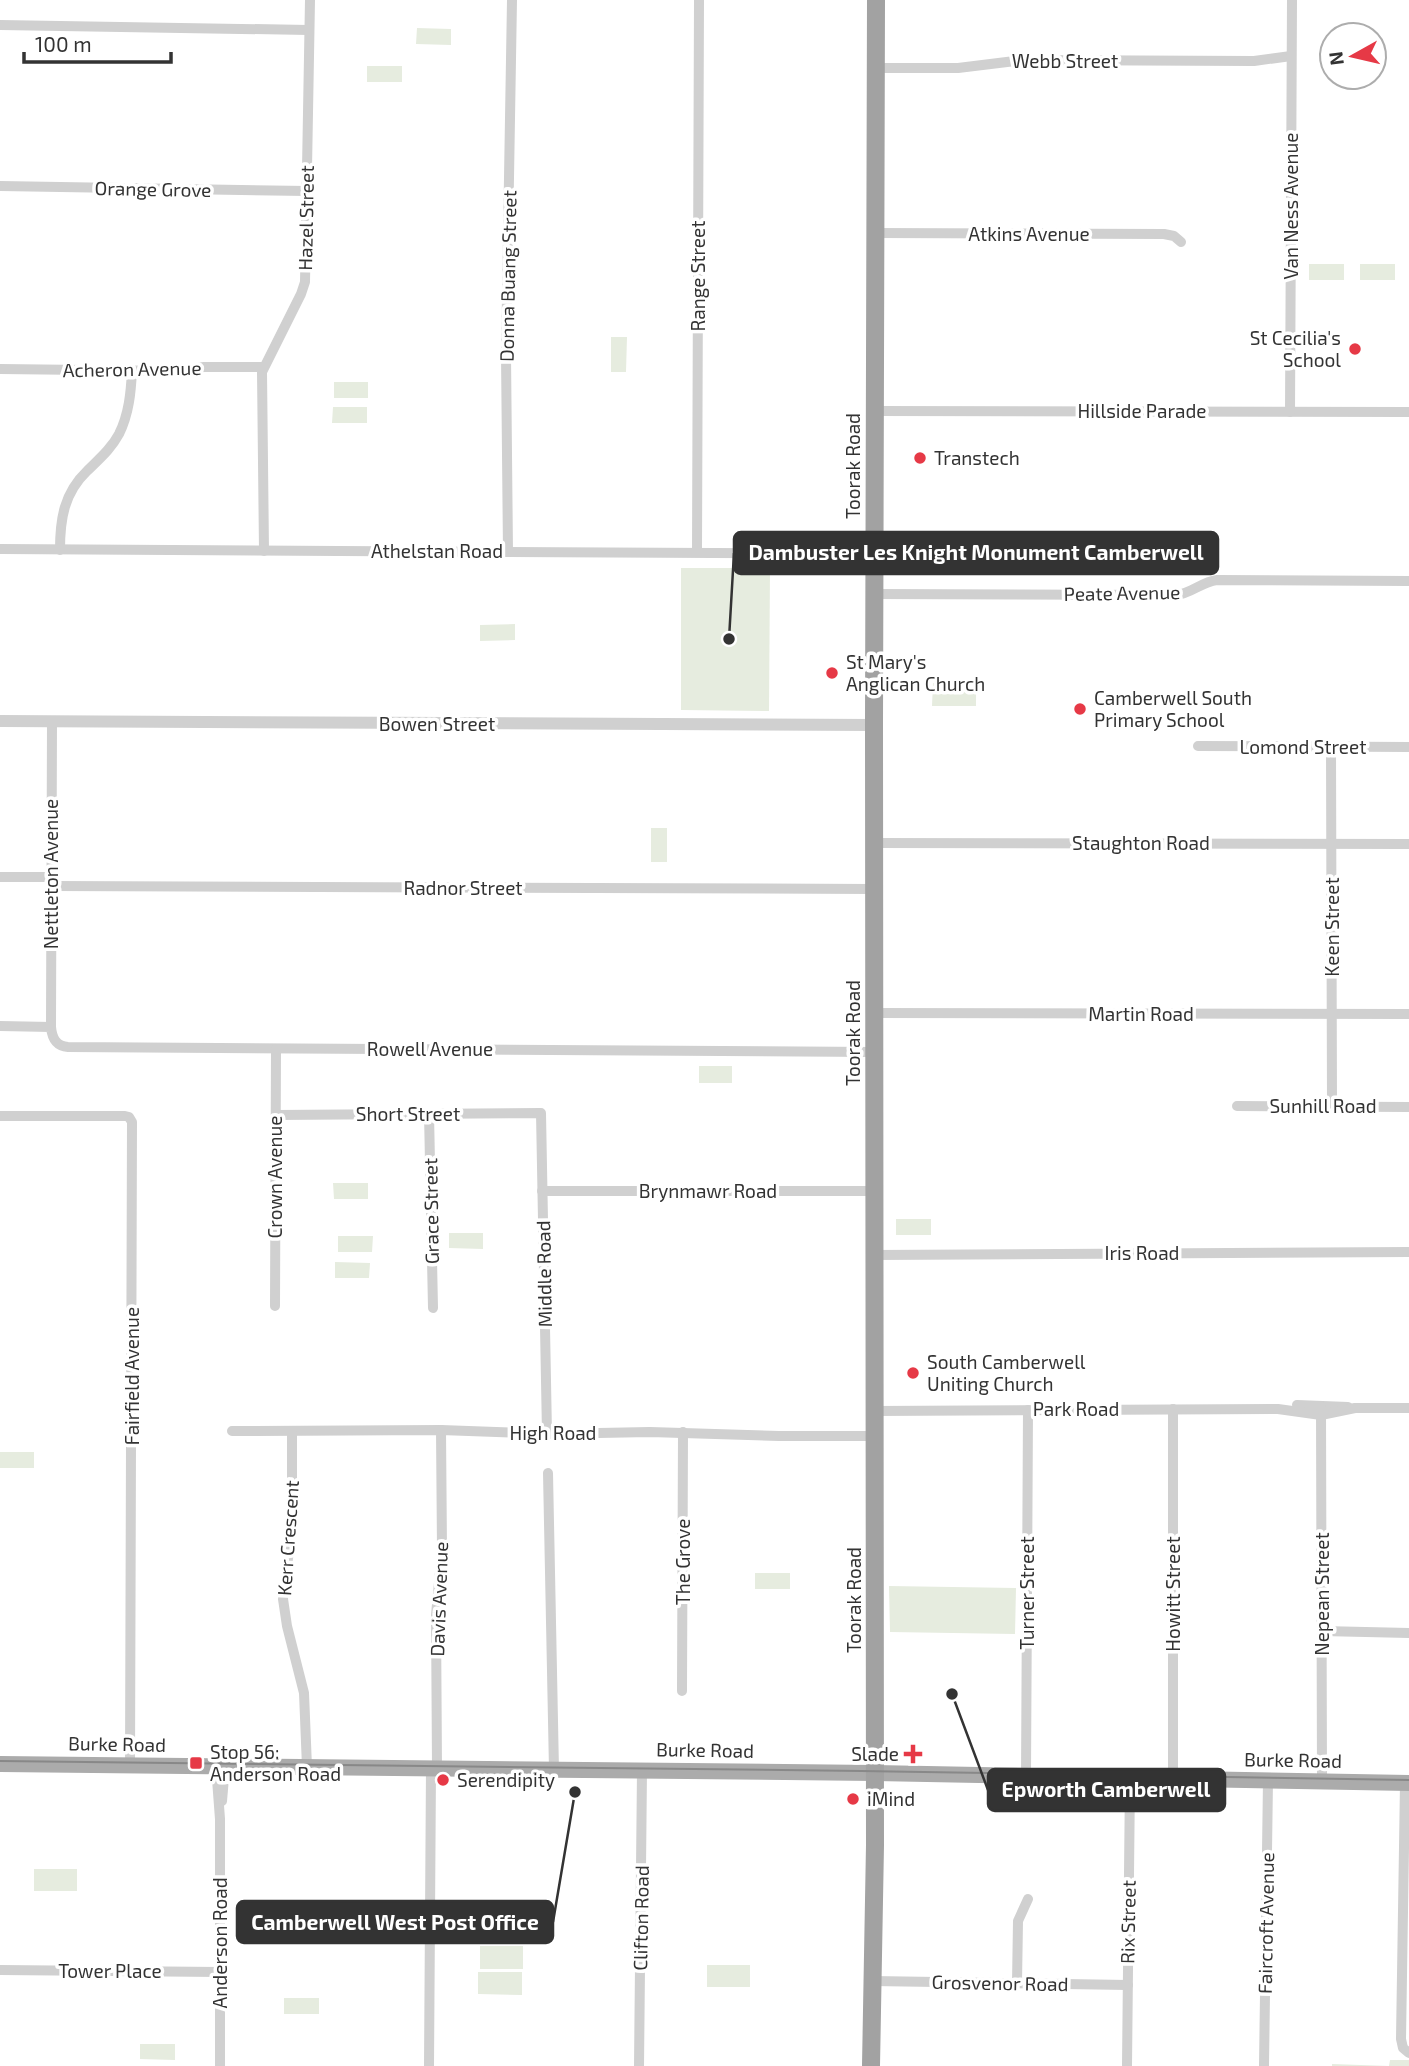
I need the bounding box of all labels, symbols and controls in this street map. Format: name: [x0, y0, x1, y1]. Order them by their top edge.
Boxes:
scale bar: [24, 21, 172, 65]
north arrow: [1318, 21, 1388, 91]
text: 100 m: [35, 31, 92, 56]
street label: Webb Street: [1012, 49, 1118, 72]
text: N: [1323, 50, 1348, 67]
street label: Van Ness Avenue: [1279, 132, 1302, 280]
street label: Hazel Street: [293, 165, 318, 271]
street label: Orange Grove: [94, 176, 212, 201]
street label: Donna Buang Street: [495, 190, 520, 362]
street label: Range Street: [686, 221, 709, 331]
street label: Atkins Avenue: [968, 222, 1090, 245]
place label: St Cecilia's School: [1250, 326, 1341, 371]
marker: St Cecilia's School: [1347, 341, 1363, 357]
street label: Acheron Avenue: [62, 356, 202, 381]
street label: Hillside Parade: [1077, 399, 1207, 422]
street label: Toorak Road: [841, 413, 864, 519]
place label: Transtech: [934, 446, 1020, 469]
marker: Transtech: [912, 450, 928, 466]
callout: Dambuster Les Knight Monument Camberwell: [734, 532, 1218, 574]
street label: Athelstan Road: [371, 539, 503, 562]
text: Dambuster Les Knight Monument Camberwell: [748, 539, 1204, 564]
street label: Peate Avenue: [1063, 580, 1180, 605]
place label: St Mary's Anglican Church: [846, 650, 985, 695]
marker: St Mary's Anglican Church: [824, 665, 840, 681]
place label: Camberwell South Primary School: [1094, 686, 1252, 731]
marker: Camberwell South Primary School: [1072, 701, 1088, 717]
street label: Bowen Street: [379, 712, 495, 735]
street label: Lomond Street: [1240, 735, 1366, 758]
street label: Nettleton Avenue: [39, 799, 62, 949]
street label: Staughton Road: [1072, 831, 1210, 854]
street label: Radnor Street: [403, 876, 523, 899]
street label: Keen Street: [1320, 877, 1343, 977]
street label: Toorak Road: [841, 980, 864, 1086]
street label: Martin Road: [1088, 1002, 1194, 1025]
street label: Rowell Avenue: [367, 1037, 493, 1060]
street label: Sunhill Road: [1269, 1094, 1377, 1117]
street label: Short Street: [356, 1102, 460, 1125]
street label: Crown Avenue: [263, 1115, 286, 1239]
street label: Grace Street: [418, 1158, 443, 1264]
street label: Brynmawr Road: [639, 1179, 777, 1202]
street label: Middle Road: [531, 1220, 556, 1328]
street label: Iris Road: [1105, 1241, 1179, 1264]
street label: Fairfield Avenue: [120, 1307, 143, 1445]
place label: South Camberwell Uniting Church: [927, 1350, 1086, 1395]
marker: South Camberwell Uniting Church: [905, 1365, 921, 1381]
street label: Park Road: [1033, 1397, 1119, 1420]
street label: High Road: [509, 1421, 597, 1444]
street label: Kerr Crescent: [272, 1479, 303, 1597]
street label: The Grove: [671, 1519, 694, 1605]
street label: Nepean Street: [1310, 1532, 1333, 1656]
street label: Turner Street: [1015, 1536, 1038, 1650]
street label: Howitt Street: [1161, 1536, 1184, 1652]
street label: Davis Avenue: [425, 1541, 452, 1657]
street label: Toorak Road: [842, 1547, 865, 1653]
street label: Burke Road: [68, 1731, 166, 1756]
street label: Burke Road: [656, 1737, 754, 1762]
place label: Stop 56: Anderson Road: [210, 1740, 341, 1785]
place label: Slade: [851, 1742, 899, 1765]
marker: Slade: [905, 1746, 921, 1762]
street label: Burke Road: [1244, 1747, 1342, 1772]
marker: Stop 56: Anderson Road: [188, 1755, 204, 1771]
place label: Serendipity: [457, 1768, 555, 1791]
callout: Epworth Camberwell: [988, 1769, 1225, 1811]
marker: Serendipity: [435, 1772, 451, 1788]
text: Epworth Camberwell: [1002, 1776, 1211, 1801]
place label: iMind: [867, 1787, 915, 1810]
marker: iMind: [845, 1791, 861, 1807]
street label: Faircroft Avenue: [1253, 1852, 1278, 1994]
street label: Clifton Road: [628, 1865, 653, 1971]
street label: Anderson Road: [208, 1877, 231, 2009]
street label: Rix Street: [1115, 1880, 1140, 1964]
callout: Camberwell West Post Office: [237, 1901, 553, 1943]
text: Camberwell West Post Office: [251, 1909, 539, 1934]
street label: Tower Place: [58, 1959, 162, 1982]
street label: Grosvenor Road: [931, 1970, 1069, 1995]

